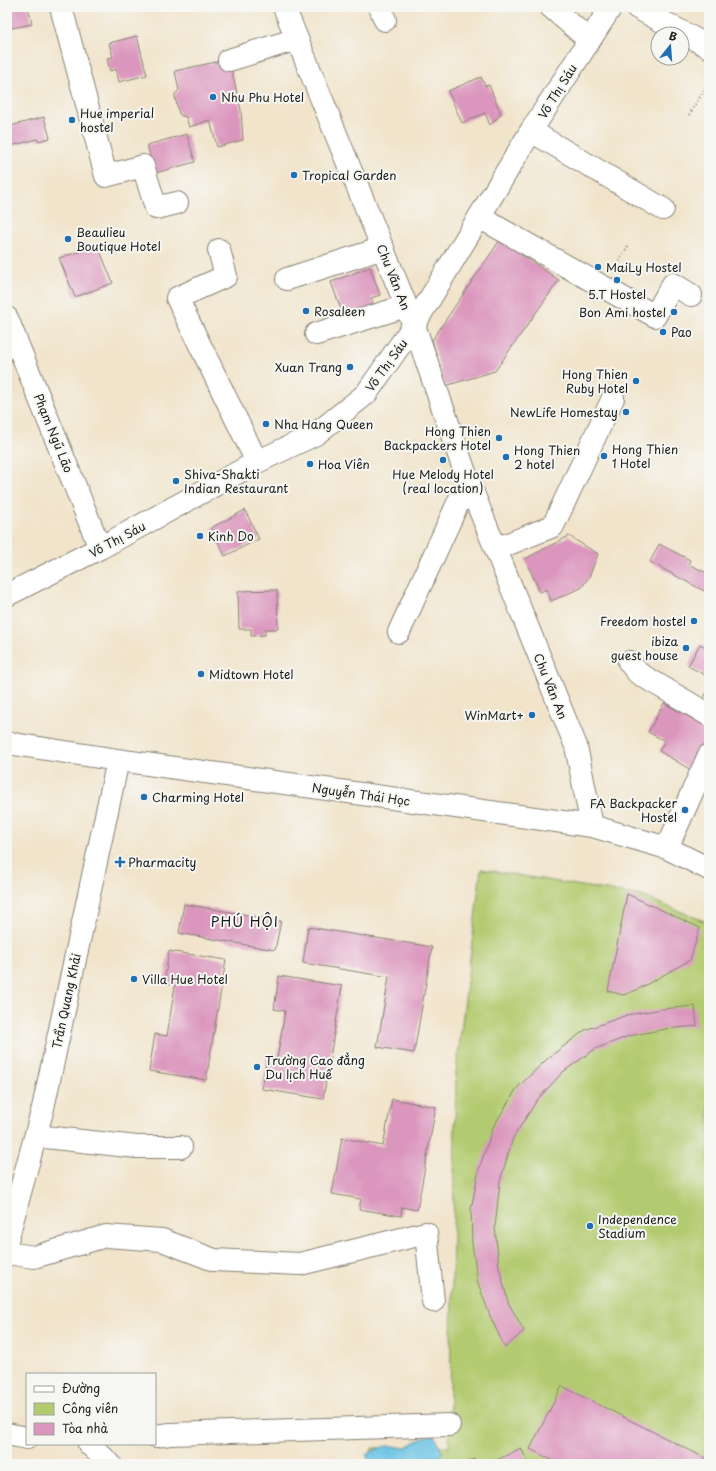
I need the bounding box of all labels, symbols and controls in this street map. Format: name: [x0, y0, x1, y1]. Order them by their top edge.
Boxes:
north arrow: [650, 26, 690, 66]
text: B: [667, 27, 680, 45]
street label: Võ Thị Sáu: [533, 60, 581, 122]
place label: Nhu Phu Hotel: [221, 88, 304, 106]
marker: Nhu Phu Hotel: [208, 92, 218, 102]
place label: Hue imperial hostel: [80, 104, 154, 136]
marker: Hue imperial hostel: [67, 115, 77, 125]
place label: Tropical Garden: [302, 166, 396, 184]
marker: Tropical Garden: [289, 170, 299, 180]
place label: Beaulieu Boutique Hotel: [76, 223, 161, 255]
marker: Beaulieu Boutique Hotel: [63, 234, 73, 244]
street label: Chu Văn An: [373, 241, 415, 313]
place label: MaiLy Hostel: [606, 258, 681, 276]
marker: MaiLy Hostel: [593, 262, 603, 272]
marker: 5.T Hostel: [612, 275, 622, 285]
place label: 5.T Hostel: [588, 285, 646, 303]
place label: Rosaleen: [314, 302, 365, 320]
place label: Bon Ami hostel: [579, 303, 666, 321]
marker: Rosaleen: [301, 306, 311, 316]
marker: Bon Ami hostel: [669, 307, 679, 317]
place label: Pao: [671, 323, 692, 341]
marker: Pao: [658, 327, 668, 337]
street label: Võ Thị Sáu: [361, 335, 411, 395]
place label: Xuan Trang: [275, 358, 342, 376]
marker: Xuan Trang: [345, 362, 355, 372]
place label: Hong Thien Ruby Hotel: [562, 365, 628, 397]
marker: Hong Thien Ruby Hotel: [631, 376, 641, 386]
street label: Phạm Ngũ Lão: [30, 391, 78, 476]
place label: NewLife Homestay: [510, 403, 618, 421]
marker: NewLife Homestay: [621, 407, 631, 417]
place label: Nha Hang Queen: [274, 415, 373, 433]
marker: Nha Hang Queen: [261, 419, 271, 429]
place label: Hong Thien Backpackers Hotel: [384, 422, 491, 454]
marker: Hong Thien Backpackers Hotel: [494, 433, 504, 443]
place label: Hong Thien 1 Hotel: [612, 440, 678, 472]
place label: Hong Thien 2 hotel: [514, 441, 580, 473]
marker: Hong Thien 1 Hotel: [599, 451, 609, 461]
marker: Hong Thien 2 hotel: [501, 452, 511, 462]
place label: Hoa Viên: [318, 455, 370, 473]
marker: Hue Melody Hotel (real location): [438, 455, 448, 465]
marker: Hoa Viên: [305, 459, 315, 469]
place label: Shiva-Shakti Indian Restaurant: [184, 465, 288, 497]
place label: Hue Melody Hotel (real location): [392, 465, 494, 497]
marker: Shiva-Shakti Indian Restaurant: [171, 476, 181, 486]
street label: Võ Thị Sáu: [86, 517, 148, 561]
place label: Kinh Do: [208, 527, 254, 545]
marker: Kinh Do: [195, 531, 205, 541]
place label: Freedom hostel: [600, 612, 686, 630]
marker: Freedom hostel: [689, 616, 699, 626]
place label: ibiza guest house: [611, 632, 678, 664]
marker: ibiza guest house: [681, 643, 691, 653]
street label: Chu Văn An: [530, 650, 572, 722]
place label: Midtown Hotel: [209, 665, 294, 683]
marker: Midtown Hotel: [196, 669, 206, 679]
place label: WinMart+: [465, 706, 524, 724]
marker: WinMart+: [527, 710, 537, 720]
street label: Nguyễn Thái Học: [311, 778, 411, 810]
place label: Charming Hotel: [152, 788, 244, 806]
marker: Charming Hotel: [139, 792, 149, 802]
place label: FA Backpacker Hostel: [590, 794, 677, 826]
marker: FA Backpacker Hostel: [680, 805, 690, 815]
place label: Pharmacity: [128, 853, 197, 871]
marker: Pharmacity: [115, 857, 125, 867]
district label: PHÚ HỘI: [211, 911, 279, 932]
street label: Trần Quang Khải: [47, 952, 85, 1050]
place label: Villa Hue Hotel: [142, 970, 228, 988]
marker: Villa Hue Hotel: [129, 974, 139, 984]
place label: Trường Cao đẳng Du lịch Huế: [265, 1051, 365, 1083]
marker: Trường Cao đẳng Du lịch Huế: [252, 1062, 262, 1072]
place label: Independence Stadium: [598, 1210, 677, 1242]
marker: Independence Stadium: [585, 1221, 595, 1231]
legend: [26, 1373, 156, 1445]
text: Đường: [62, 1379, 100, 1397]
text: Công viên: [62, 1399, 118, 1417]
text: Tòa nhà: [62, 1419, 109, 1437]

